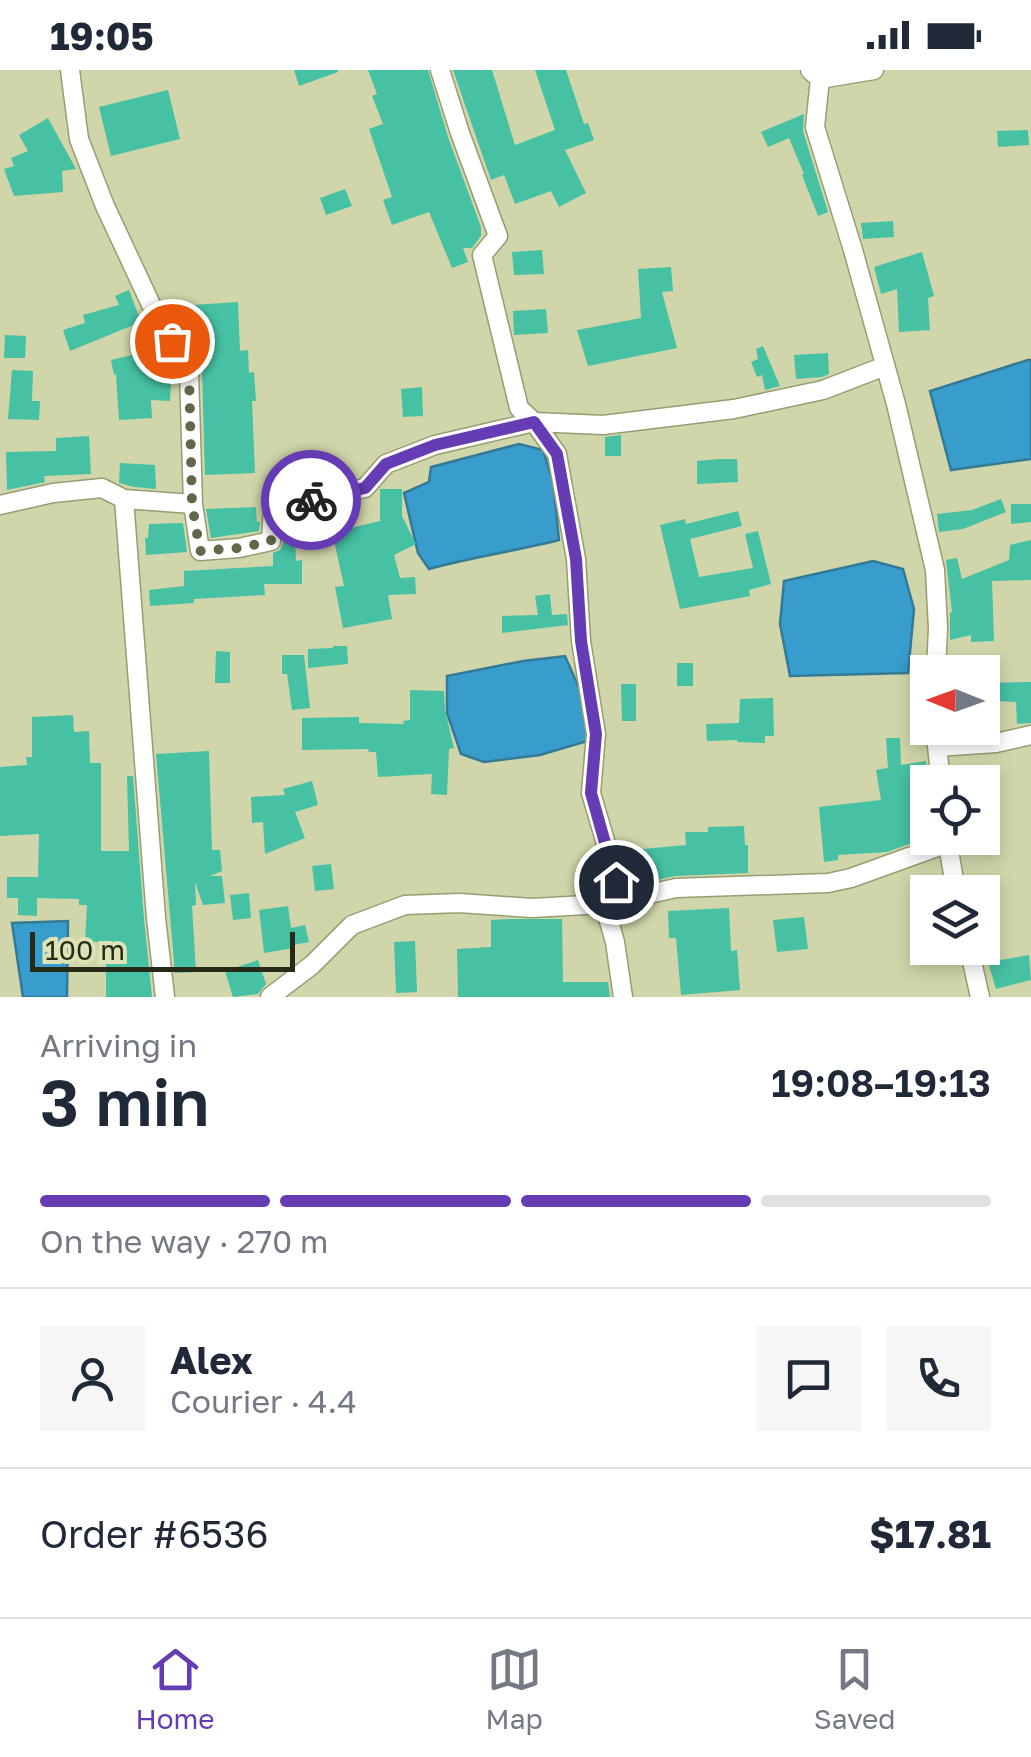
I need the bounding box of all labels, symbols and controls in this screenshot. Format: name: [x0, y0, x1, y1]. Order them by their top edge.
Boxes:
text: 19:05: [50, 13, 154, 58]
pin: [130, 299, 215, 384]
icon: bag: [145, 314, 200, 369]
courier: [261, 450, 361, 550]
icon: bike: [284, 473, 339, 528]
north arrow: [910, 655, 1000, 745]
map controls: [910, 655, 1000, 965]
button: locate: [910, 765, 1000, 855]
pin: [574, 840, 659, 925]
icon: home: [589, 855, 644, 910]
button: layers: [910, 875, 1000, 965]
scale bar: [30, 927, 295, 971]
text: 100 m: [45, 933, 125, 966]
text: Arriving in: [40, 1026, 197, 1064]
text: 19:08–19:13: [771, 1060, 991, 1105]
text: 3 min: [40, 1062, 209, 1140]
text: On the way · 270 m: [40, 1222, 328, 1260]
button: person: [40, 1326, 145, 1431]
button: chat: [756, 1326, 861, 1431]
button: phone: [886, 1326, 991, 1431]
text: Alex: [170, 1337, 253, 1382]
text: Courier · 4.4: [170, 1382, 357, 1420]
text: Order #6536: [40, 1511, 268, 1556]
text: $17.81: [869, 1511, 991, 1556]
tab: Home: [136, 1642, 215, 1735]
tab: Map: [486, 1642, 543, 1735]
tab: Saved: [814, 1642, 896, 1735]

